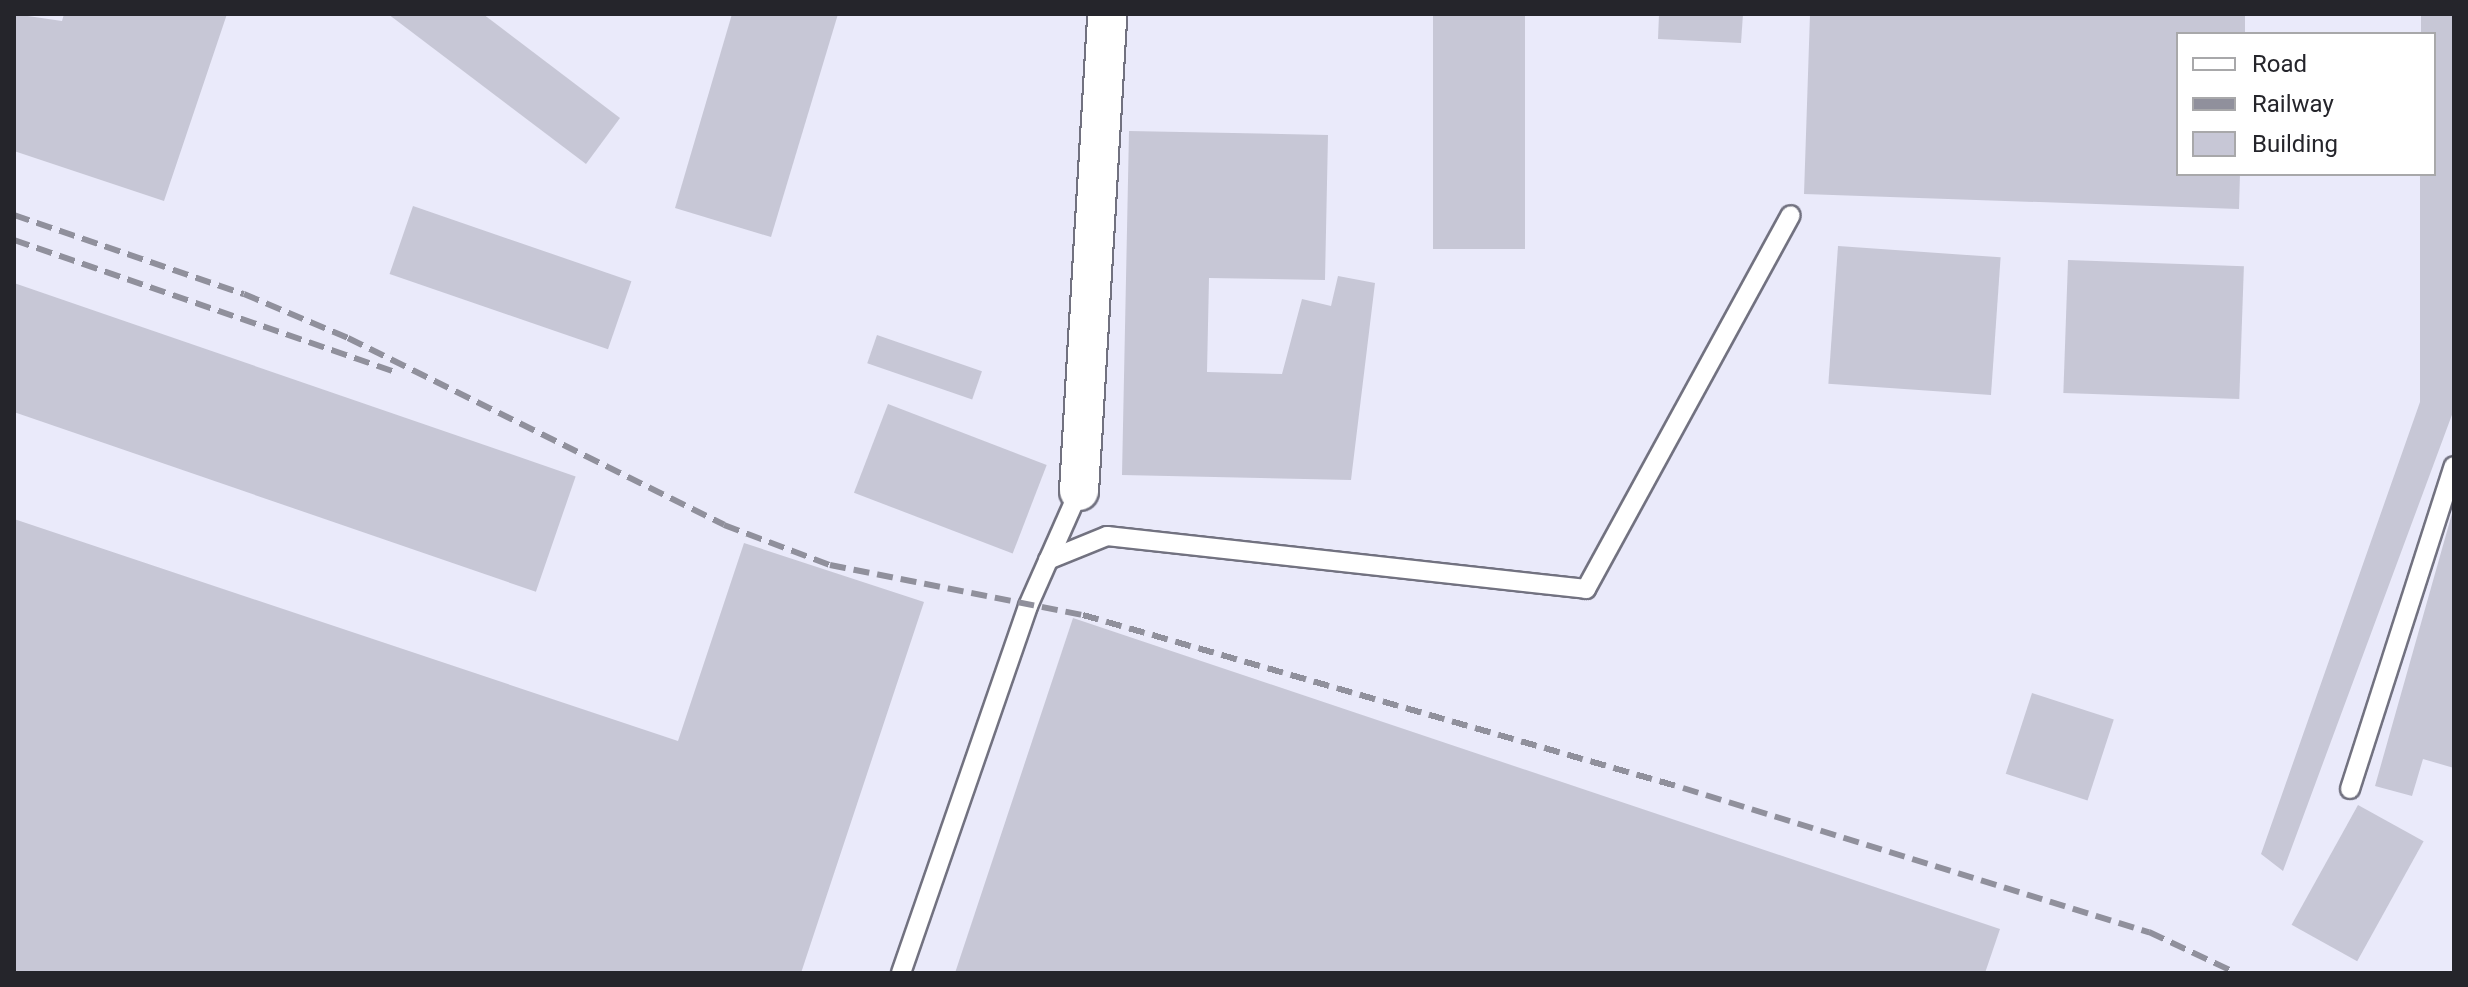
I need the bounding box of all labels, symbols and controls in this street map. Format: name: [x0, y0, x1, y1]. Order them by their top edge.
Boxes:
legend: [2176, 32, 2436, 176]
text: Road: [2252, 50, 2307, 78]
text: Railway: [2252, 90, 2334, 118]
text: Building: [2252, 130, 2338, 158]

